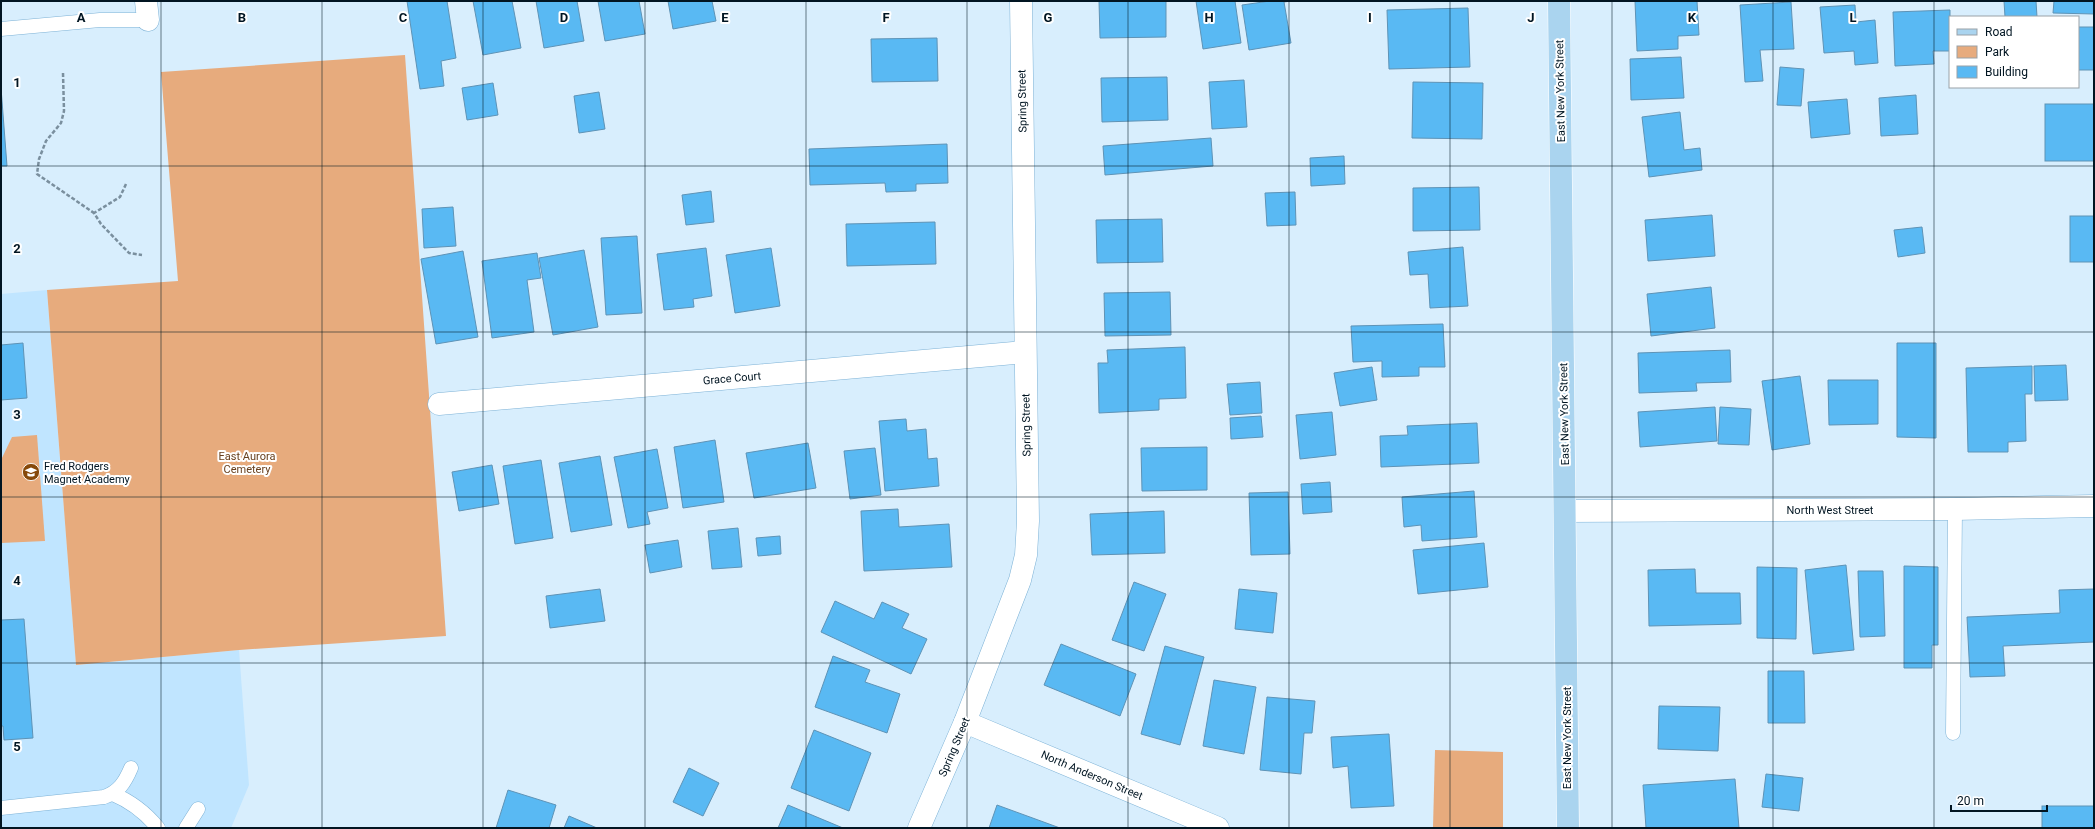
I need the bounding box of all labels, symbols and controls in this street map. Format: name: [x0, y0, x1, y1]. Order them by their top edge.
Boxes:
text: A: [77, 10, 86, 25]
text: B: [238, 10, 246, 25]
text: C: [399, 10, 408, 25]
text: D: [560, 10, 568, 25]
text: E: [721, 10, 729, 25]
text: F: [882, 10, 890, 25]
text: G: [1044, 10, 1053, 25]
text: H: [1204, 10, 1214, 25]
text: I: [1368, 10, 1372, 25]
text: J: [1527, 10, 1535, 25]
text: K: [1688, 10, 1697, 25]
text: L: [1849, 10, 1857, 25]
legend: [1949, 16, 2079, 88]
text: Road: [1985, 25, 2013, 39]
street label: East New York Street: [1553, 39, 1568, 142]
text: Park: [1985, 45, 2010, 59]
text: Building: [1985, 65, 2028, 79]
street label: Spring Street: [1015, 69, 1030, 133]
text: 1: [13, 75, 21, 90]
text: 2: [13, 241, 21, 256]
street label: East New York Street: [1557, 362, 1572, 465]
street label: Grace Court: [702, 369, 762, 388]
street label: Spring Street: [1019, 393, 1034, 457]
text: 3: [13, 407, 21, 422]
park label: East Aurora Cemetery: [219, 450, 275, 476]
place label: Fred Rodgers Magnet Academy: [44, 460, 131, 486]
school or university icon: Fred Rodgers Magnet Academy: [21, 462, 41, 482]
street label: North West Street: [1787, 504, 1874, 517]
text: 4: [13, 573, 21, 588]
street label: East New York Street: [1561, 686, 1574, 789]
street label: Spring Street: [936, 715, 973, 779]
text: 5: [13, 739, 21, 754]
street label: North Anderson Street: [1039, 748, 1145, 803]
scale bar: [1951, 787, 2047, 813]
text: 20 m: [1957, 794, 1984, 808]

